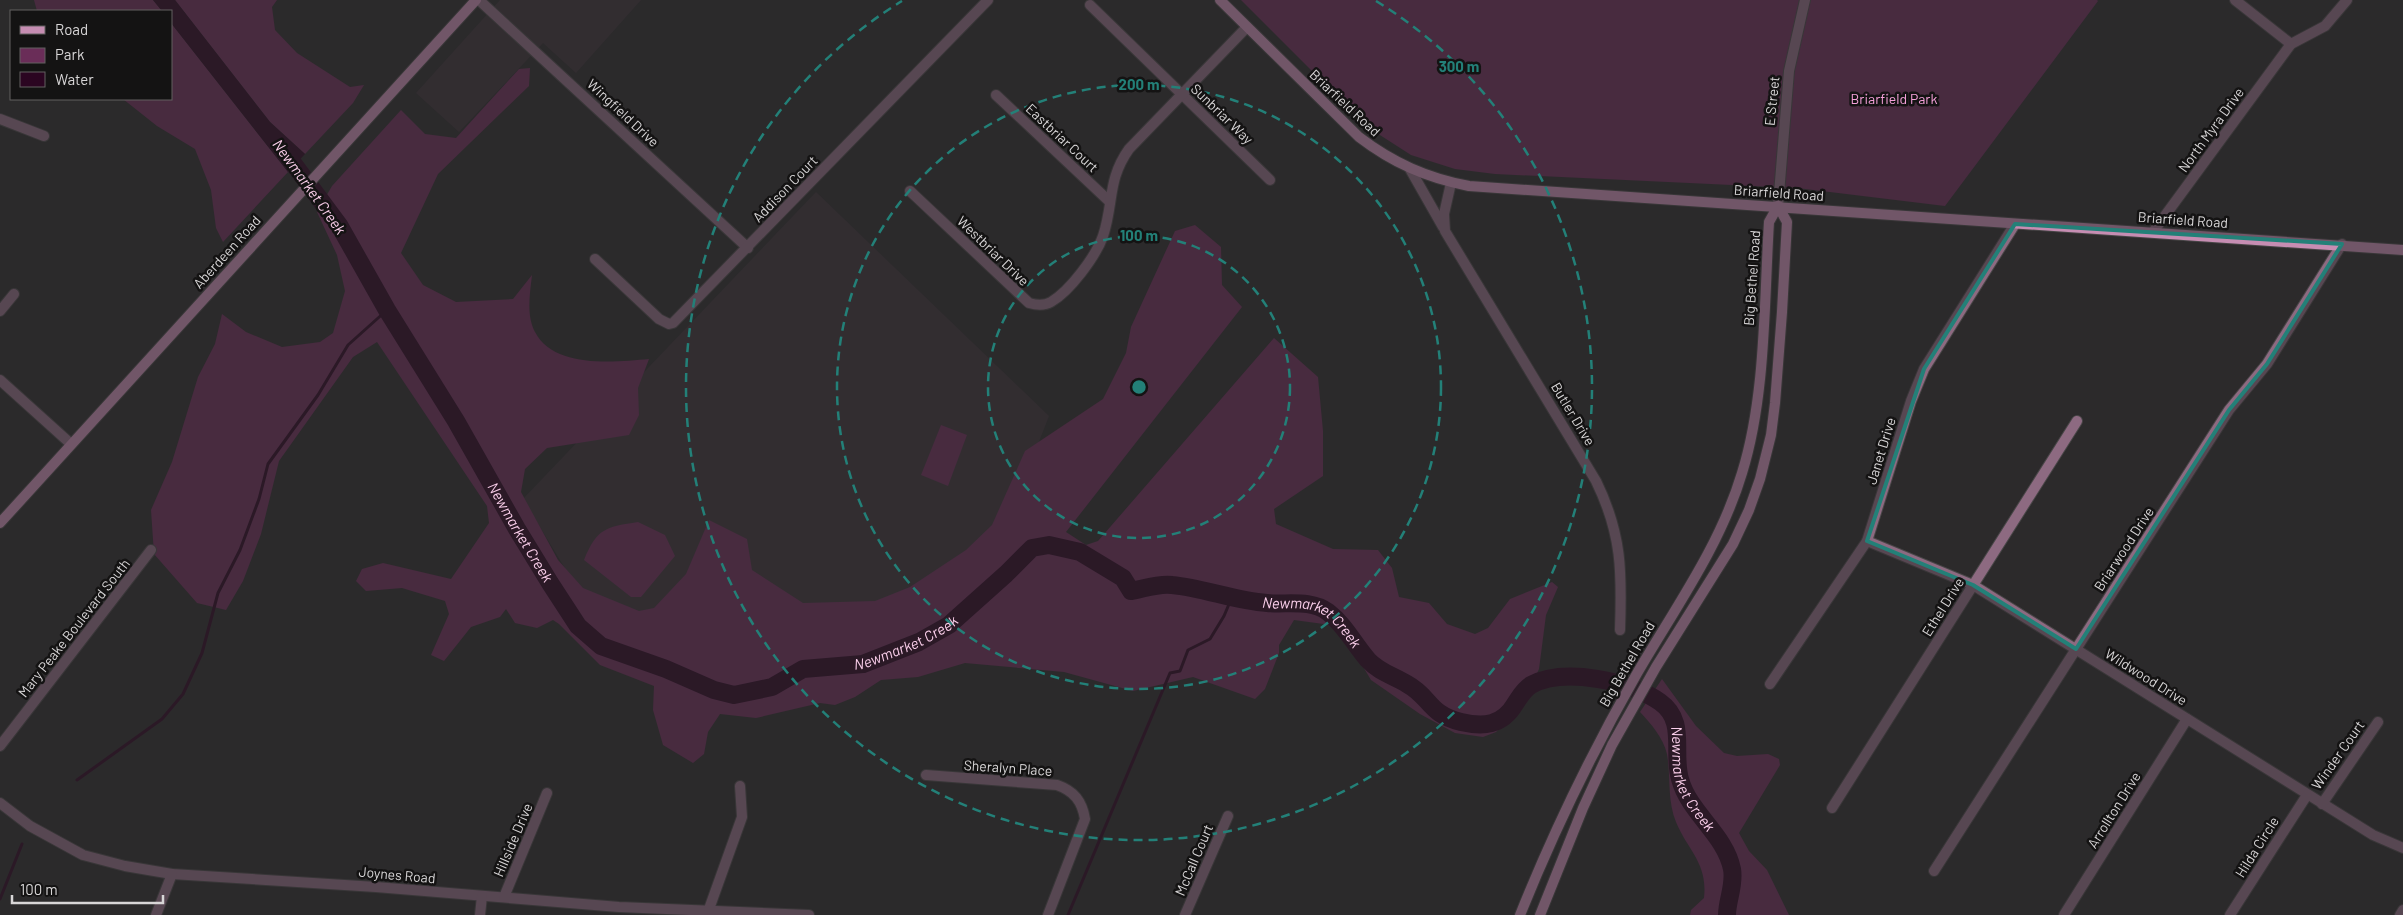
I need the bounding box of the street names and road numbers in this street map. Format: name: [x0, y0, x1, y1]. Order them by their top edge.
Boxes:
street label: Briarfield Road: [1307, 66, 1384, 140]
street label: Wingfield Drive: [584, 75, 663, 150]
street label: E Street: [1760, 75, 1783, 126]
street label: Sunbriar Way: [1188, 80, 1257, 148]
street label: North Myra Drive: [2174, 84, 2247, 175]
street label: Eastbriar Court: [1023, 100, 1102, 175]
street label: Addison Court: [749, 152, 821, 225]
street label: Briarfield Road: [1733, 181, 1825, 204]
street label: Briarfield Road: [2137, 208, 2229, 231]
street label: Aberdeen Road: [189, 212, 264, 292]
street label: Westbriar Drive: [954, 212, 1033, 289]
street label: Big Bethel Road: [1740, 230, 1763, 326]
street label: Butler Drive: [1548, 379, 1599, 449]
street label: Janet Drive: [1862, 415, 1899, 486]
street label: Briarwood Drive: [2090, 503, 2157, 594]
street label: Mary Peake Boulevard South: [14, 555, 133, 700]
street label: Ethel Drive: [1918, 574, 1967, 639]
street label: Big Bethel Road: [1595, 618, 1658, 709]
street label: Wildwood Drive: [2102, 645, 2190, 709]
street label: Winder Court: [2308, 717, 2368, 792]
street label: Sheralyn Place: [963, 756, 1053, 779]
street label: Arrollton Drive: [2083, 768, 2144, 851]
street label: Hillside Drive: [489, 800, 536, 879]
street label: Hilda Circle: [2231, 813, 2282, 880]
street label: McCall Court: [1171, 821, 1216, 898]
street label: Joynes Road: [358, 863, 436, 886]

